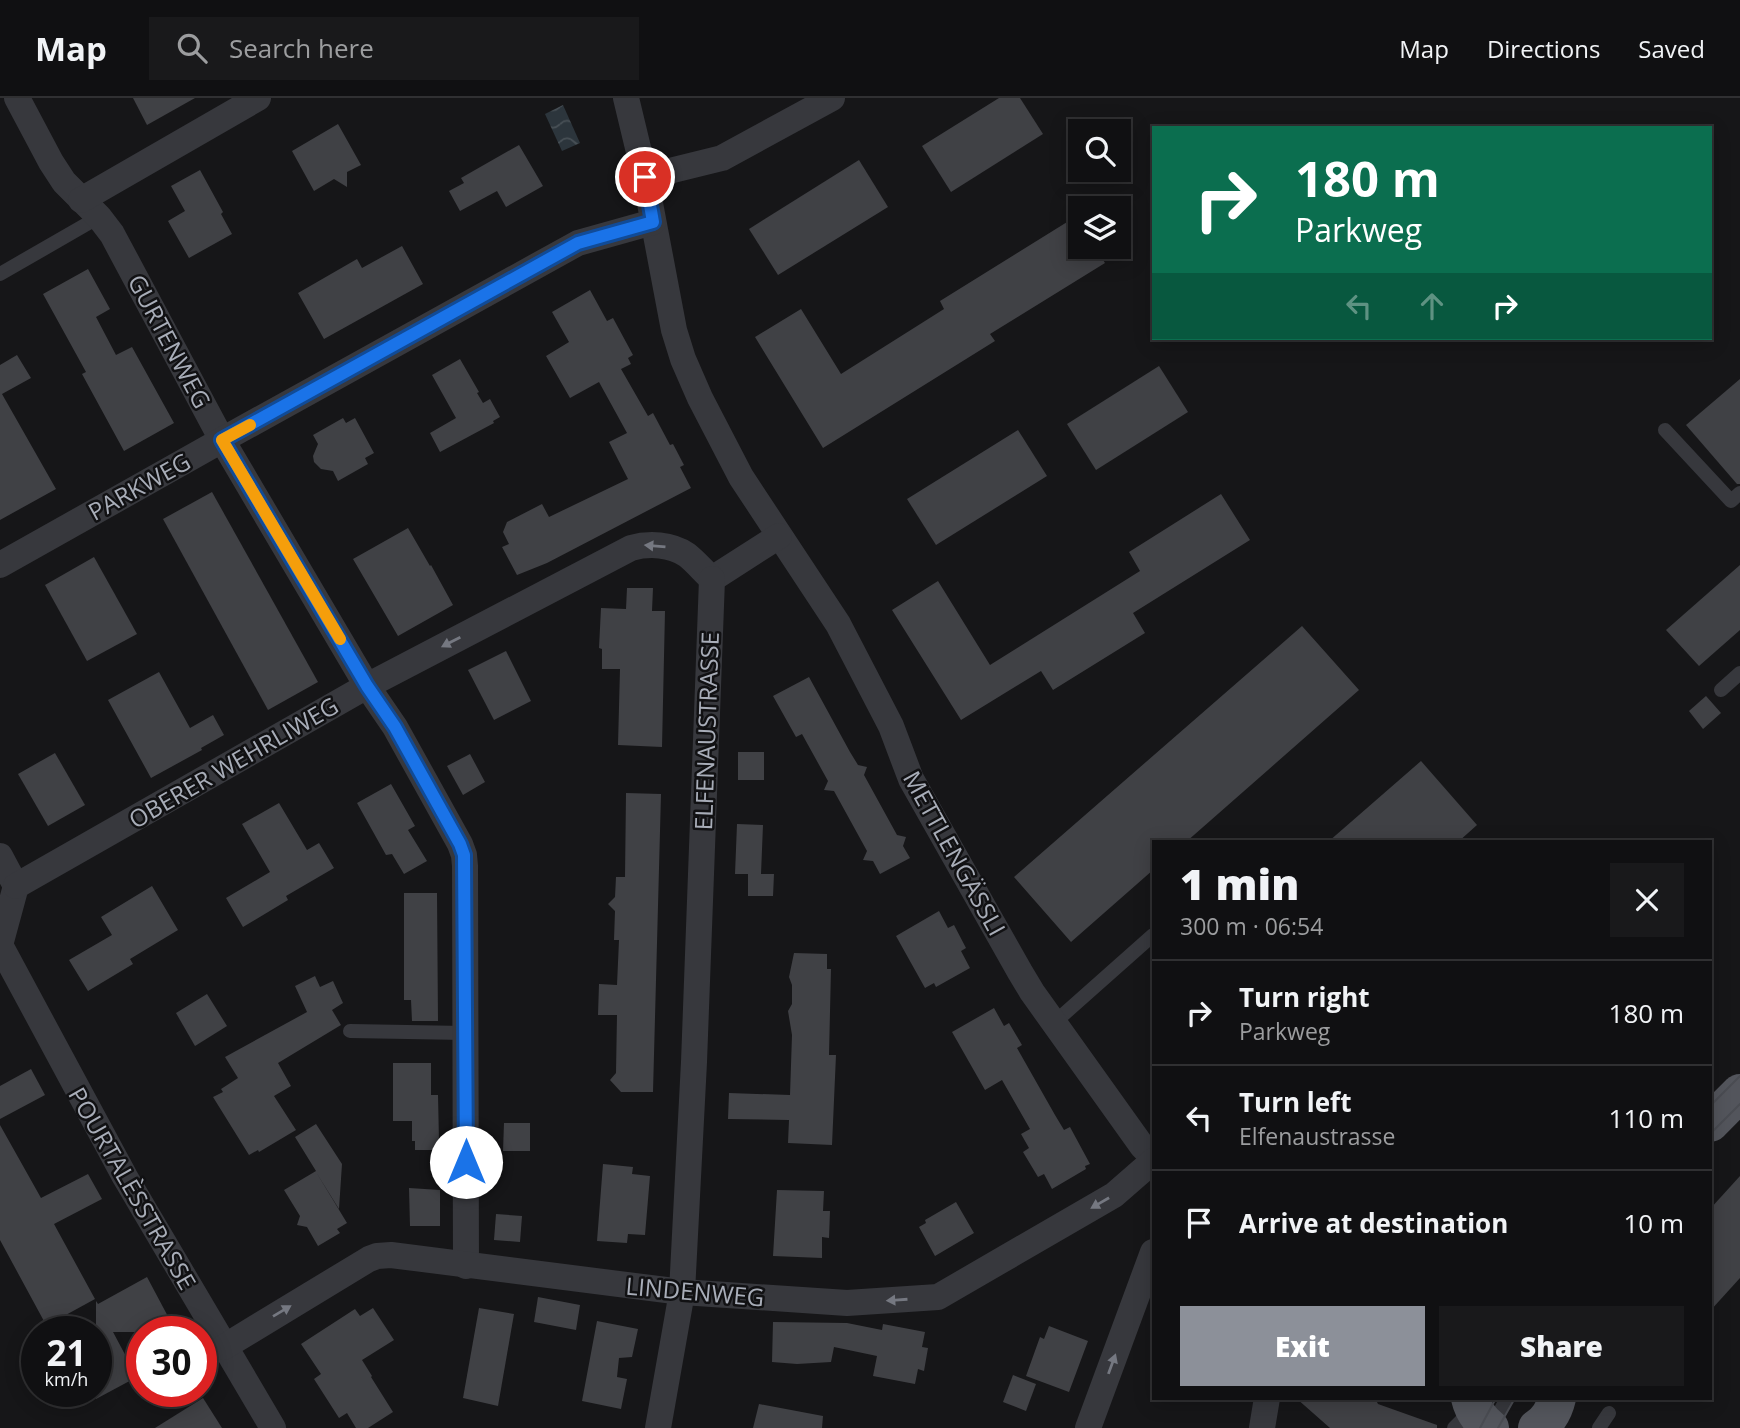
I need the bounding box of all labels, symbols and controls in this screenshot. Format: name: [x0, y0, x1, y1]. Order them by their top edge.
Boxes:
search box: [149, 17, 639, 80]
text: Map: [35, 26, 107, 71]
icon: search: [173, 29, 211, 67]
text: Search here: [229, 30, 374, 66]
text: Map: [1399, 32, 1449, 65]
text: Directions: [1487, 32, 1600, 65]
text: Saved: [1638, 32, 1705, 65]
map controls: [1068, 119, 1131, 259]
button: search: [1068, 119, 1131, 182]
text: 180 m: [1295, 145, 1440, 211]
pin: [615, 147, 675, 207]
icon: right: [1180, 154, 1271, 245]
icon: arrive: [626, 158, 664, 196]
button: layers: [1068, 196, 1131, 259]
text: Parkweg: [1295, 208, 1422, 251]
street label: GURTENWEG: [121, 268, 219, 414]
icon: left: [1340, 287, 1378, 325]
icon: ahead: [1413, 287, 1451, 325]
icon: right: [1486, 287, 1524, 325]
street label: PARKWEG: [82, 444, 196, 528]
one-way arrow: [644, 540, 666, 551]
street label: ELFENAUSTRASSE: [686, 631, 726, 831]
one-way arrow: [441, 636, 461, 648]
street label: OBERER WEHRLIWEG: [122, 688, 344, 836]
street label: METTLENGÄSSLI: [896, 765, 1014, 941]
text: 1 min: [1180, 855, 1299, 912]
button: close: [1610, 863, 1684, 937]
text: 300 m · 06:54: [1180, 910, 1323, 942]
text: Turn right: [1239, 979, 1370, 1015]
icon: right: [1180, 994, 1218, 1032]
text: 180 m: [1609, 995, 1684, 1031]
text: Parkweg: [1239, 1015, 1330, 1047]
street label: POURTALÈSSTRASSE: [61, 1081, 205, 1295]
text: Turn left: [1239, 1084, 1351, 1120]
icon: left: [1180, 1099, 1218, 1137]
text: 110 m: [1609, 1100, 1684, 1136]
text: Elfenaustrasse: [1239, 1120, 1395, 1152]
position arrow: [429, 1125, 503, 1199]
one-way arrow: [1090, 1197, 1109, 1209]
icon: arrive: [1180, 1204, 1218, 1242]
text: Arrive at destination: [1239, 1205, 1508, 1241]
text: 10 m: [1623, 1205, 1684, 1241]
street label: LINDENWEG: [624, 1269, 766, 1313]
one-way arrow: [886, 1295, 908, 1306]
one-way arrow: [273, 1305, 292, 1318]
button: Exit: [1180, 1306, 1425, 1386]
button: Share: [1439, 1306, 1684, 1386]
speed limit sign: 30: [126, 1316, 217, 1407]
text: 21: [46, 1329, 87, 1376]
one-way arrow: [1106, 1354, 1117, 1375]
text: km/h: [45, 1367, 88, 1391]

